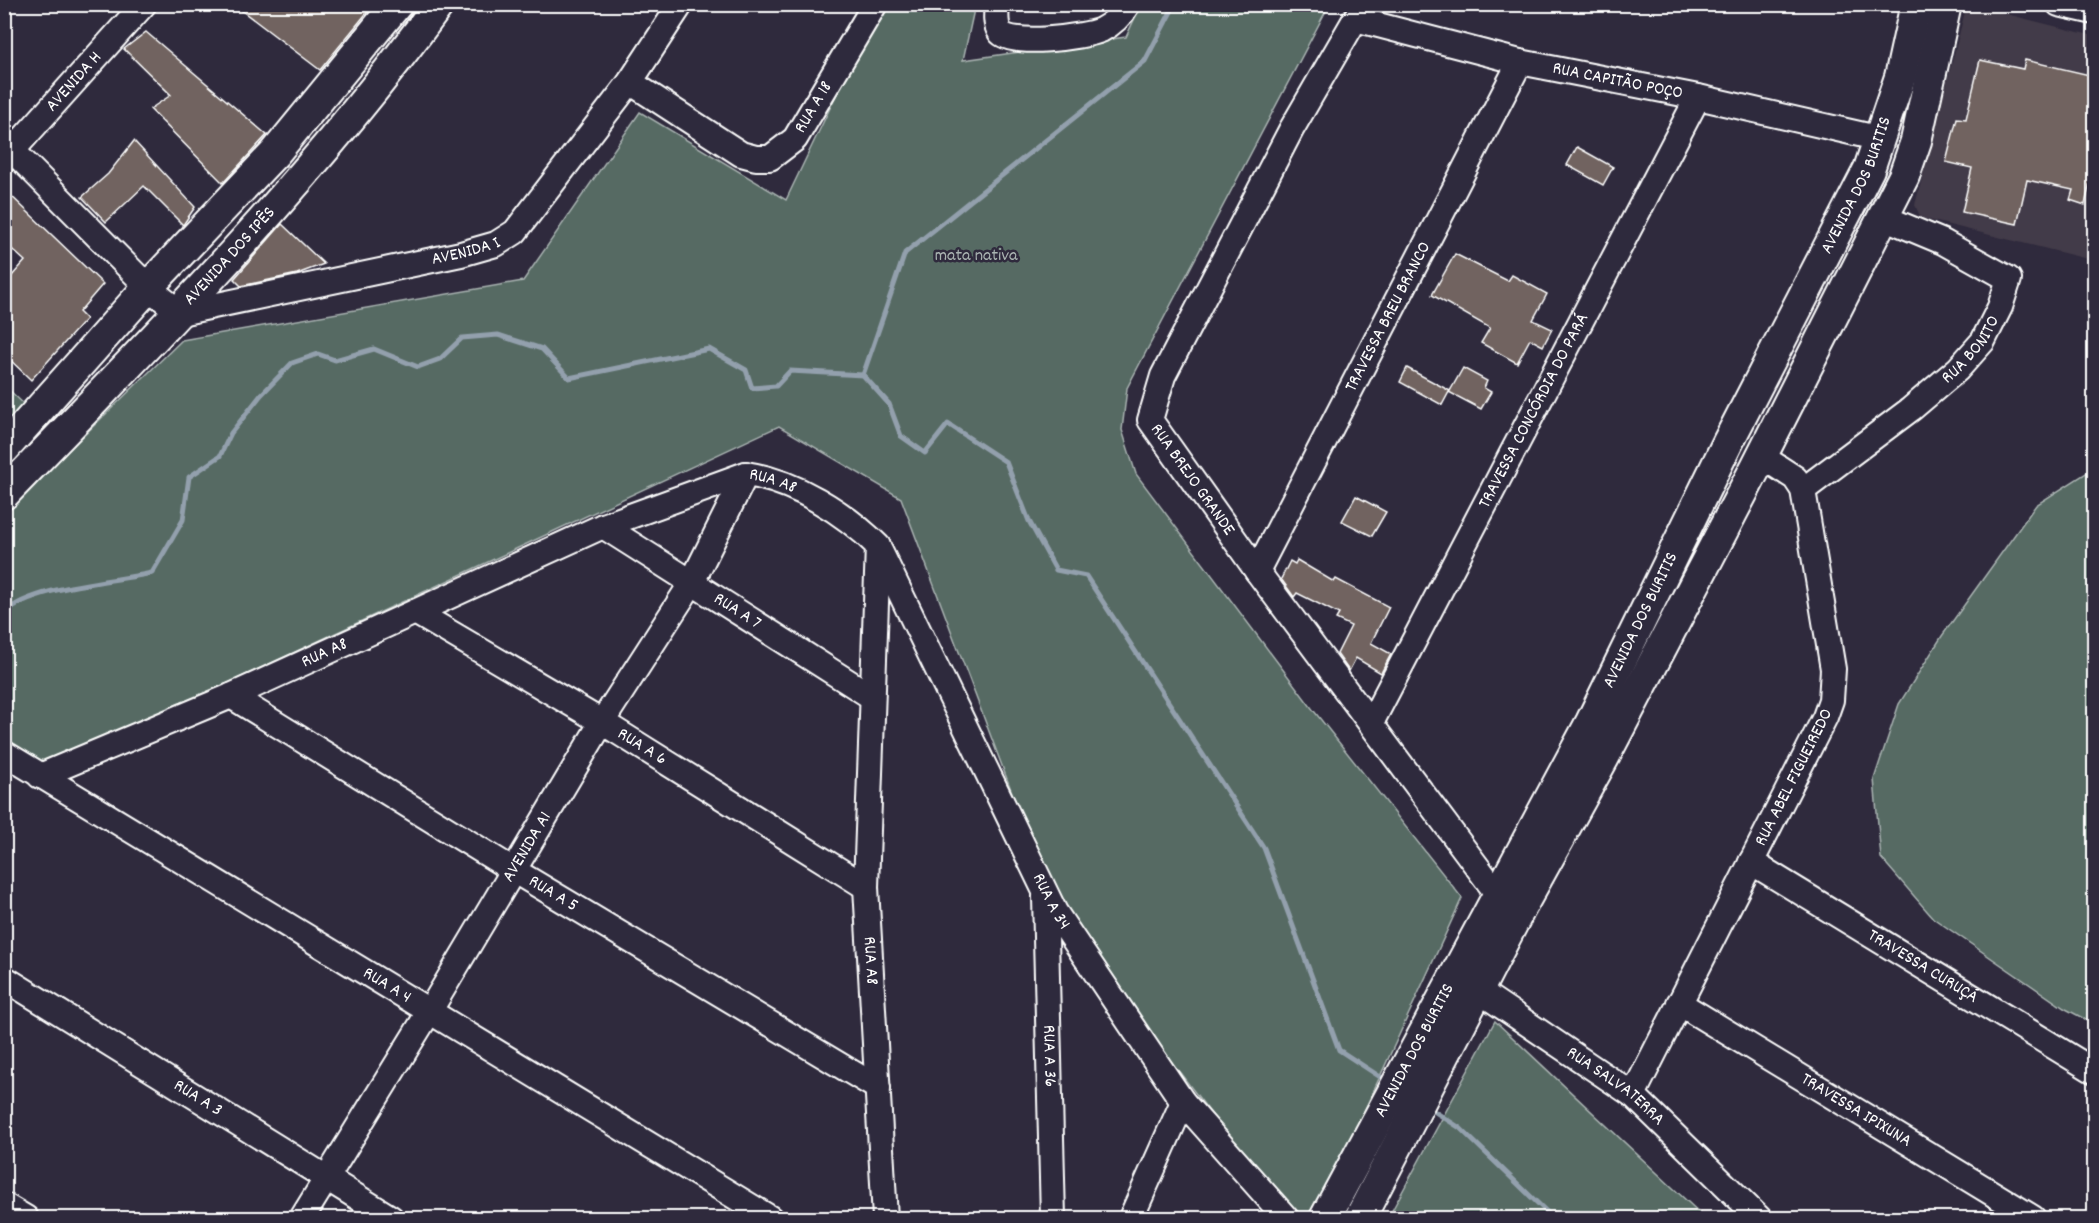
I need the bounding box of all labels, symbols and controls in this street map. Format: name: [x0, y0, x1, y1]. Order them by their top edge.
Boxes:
street label: AVENIDA H: [40, 46, 108, 118]
street label: RUA CAPITÃO POÇO: [1550, 56, 1685, 106]
street label: RUA A 18: [789, 77, 839, 138]
street label: AVENIDA DOS BURITIS: [1815, 113, 1898, 258]
street label: AVENIDA DOS IPÊS: [178, 201, 282, 311]
street label: AVENIDA I: [429, 231, 506, 272]
street label: TRAVESSA BREU BRANCO: [1339, 237, 1438, 396]
park label: mata nativa: [935, 244, 1018, 269]
street label: TRAVESSA CONCÓRDIA DO PARÁ: [1473, 309, 1595, 513]
street label: RUA BONITO: [1936, 311, 2006, 390]
street label: RUA BREJO GRANDE: [1144, 419, 1241, 541]
street label: RUA A8: [747, 462, 801, 500]
street label: AVENIDA DOS BURITIS: [1597, 548, 1685, 693]
street label: RUA A 7: [708, 587, 766, 636]
street label: RUA A8: [297, 632, 352, 675]
street label: RUA ABEL FIGUEIREDO: [1749, 706, 1839, 851]
street label: RUA A 6: [612, 722, 672, 772]
street label: AVENIDA A1: [497, 807, 558, 887]
street label: RUA A 5: [524, 869, 583, 918]
street label: RUA A 34: [1026, 869, 1076, 935]
street label: TRAVESSA CURUÇÁ: [1863, 923, 1983, 1010]
street label: RUA A8: [856, 936, 884, 986]
street label: RUA A 4: [358, 961, 416, 1010]
street label: AVENIDA DOS BURITIS: [1369, 979, 1461, 1122]
street label: RUA A 36: [1036, 1025, 1062, 1087]
street label: RUA SALVATERRA: [1561, 1041, 1670, 1132]
street label: TRAVESSA IPIXUNA: [1796, 1067, 1916, 1154]
street label: RUA A 3: [168, 1073, 227, 1123]

